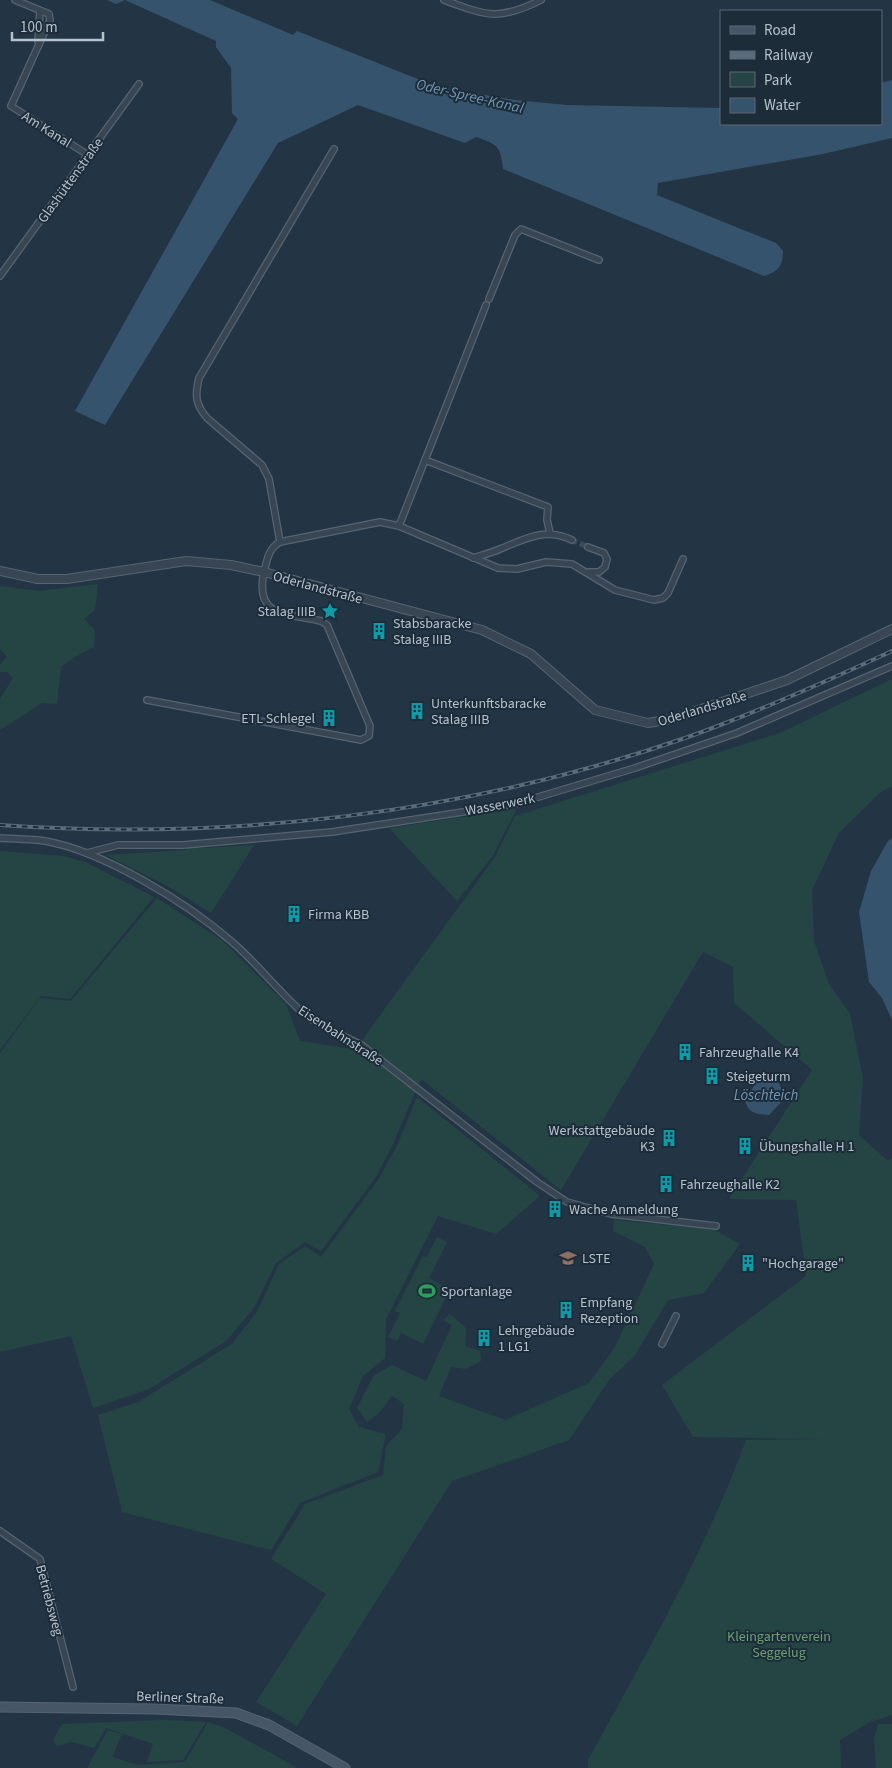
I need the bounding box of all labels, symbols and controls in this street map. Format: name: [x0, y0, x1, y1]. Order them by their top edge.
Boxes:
scale bar: [12, 10, 104, 42]
legend: [720, 10, 882, 125]
text: 100 m: [20, 17, 58, 38]
text: Road: [764, 20, 796, 41]
text: Railway: [764, 45, 813, 66]
text: Park: [764, 70, 793, 91]
water label: Oder-Spree-Kanal: [414, 74, 526, 119]
text: Water: [764, 95, 801, 116]
street label: Am Kanal: [18, 107, 76, 153]
street label: Glashüttenstraße: [33, 134, 109, 227]
street label: Oderlandstraße: [271, 566, 365, 610]
place icon: Stalag IIIB: [320, 601, 340, 621]
place label: Stalag IIIB: [258, 602, 316, 622]
place label: Stabsbaracke Stalag IIIB: [393, 614, 471, 650]
building icon: Stabsbaracke Stalag IIIB: [369, 621, 389, 641]
street label: Oderlandstraße: [655, 686, 749, 732]
place label: Unterkunftsbaracke Stalag IIIB: [431, 694, 546, 730]
building icon: Unterkunftsbaracke Stalag IIIB: [407, 701, 427, 721]
building icon: ETL Schlegel: [319, 708, 339, 728]
place label: ETL Schlegel: [241, 709, 315, 729]
street label: Wasserwerk: [464, 788, 537, 822]
building icon: Firma KBB: [284, 904, 304, 924]
place label: Firma KBB: [308, 905, 369, 925]
street label: Eisenbahnstraße: [294, 1001, 387, 1071]
building icon: Fahrzeughalle K4: [675, 1042, 695, 1062]
place label: Fahrzeughalle K4: [699, 1043, 799, 1063]
building icon: Steigeturm: [702, 1066, 722, 1086]
place label: Steigeturm: [726, 1067, 791, 1087]
water label: Löschteich: [734, 1085, 798, 1106]
place label: Werkstattgebäude K3: [549, 1121, 655, 1157]
building icon: Werkstattgebäude K3: [659, 1128, 679, 1148]
building icon: Übungshalle H 1: [735, 1136, 755, 1156]
place label: Übungshalle H 1: [759, 1137, 854, 1157]
building icon: Fahrzeughalle K2: [656, 1174, 676, 1194]
place label: Fahrzeughalle K2: [680, 1175, 780, 1195]
building icon: Wache Anmeldung: [545, 1199, 565, 1219]
place label: Wache Anmeldung: [569, 1200, 678, 1220]
school or university icon: LSTE: [558, 1248, 578, 1268]
place label: LSTE: [582, 1249, 611, 1269]
building icon: "Hochgarage": [738, 1253, 758, 1273]
place label: "Hochgarage": [762, 1254, 844, 1274]
sports icon: Sportanlage: [417, 1281, 437, 1301]
place label: Sportanlage: [441, 1282, 512, 1302]
place label: Empfang Rezeption: [580, 1293, 638, 1329]
building icon: Empfang Rezeption: [556, 1300, 576, 1320]
place label: Lehrgebäude 1 LG1: [498, 1321, 575, 1357]
building icon: Lehrgebäude 1 LG1: [474, 1328, 494, 1348]
street label: Betriebsweg: [30, 1563, 68, 1638]
park label: Kleingartenverein Seggelug: [727, 1627, 831, 1663]
street label: Berliner Straße: [136, 1686, 224, 1710]

